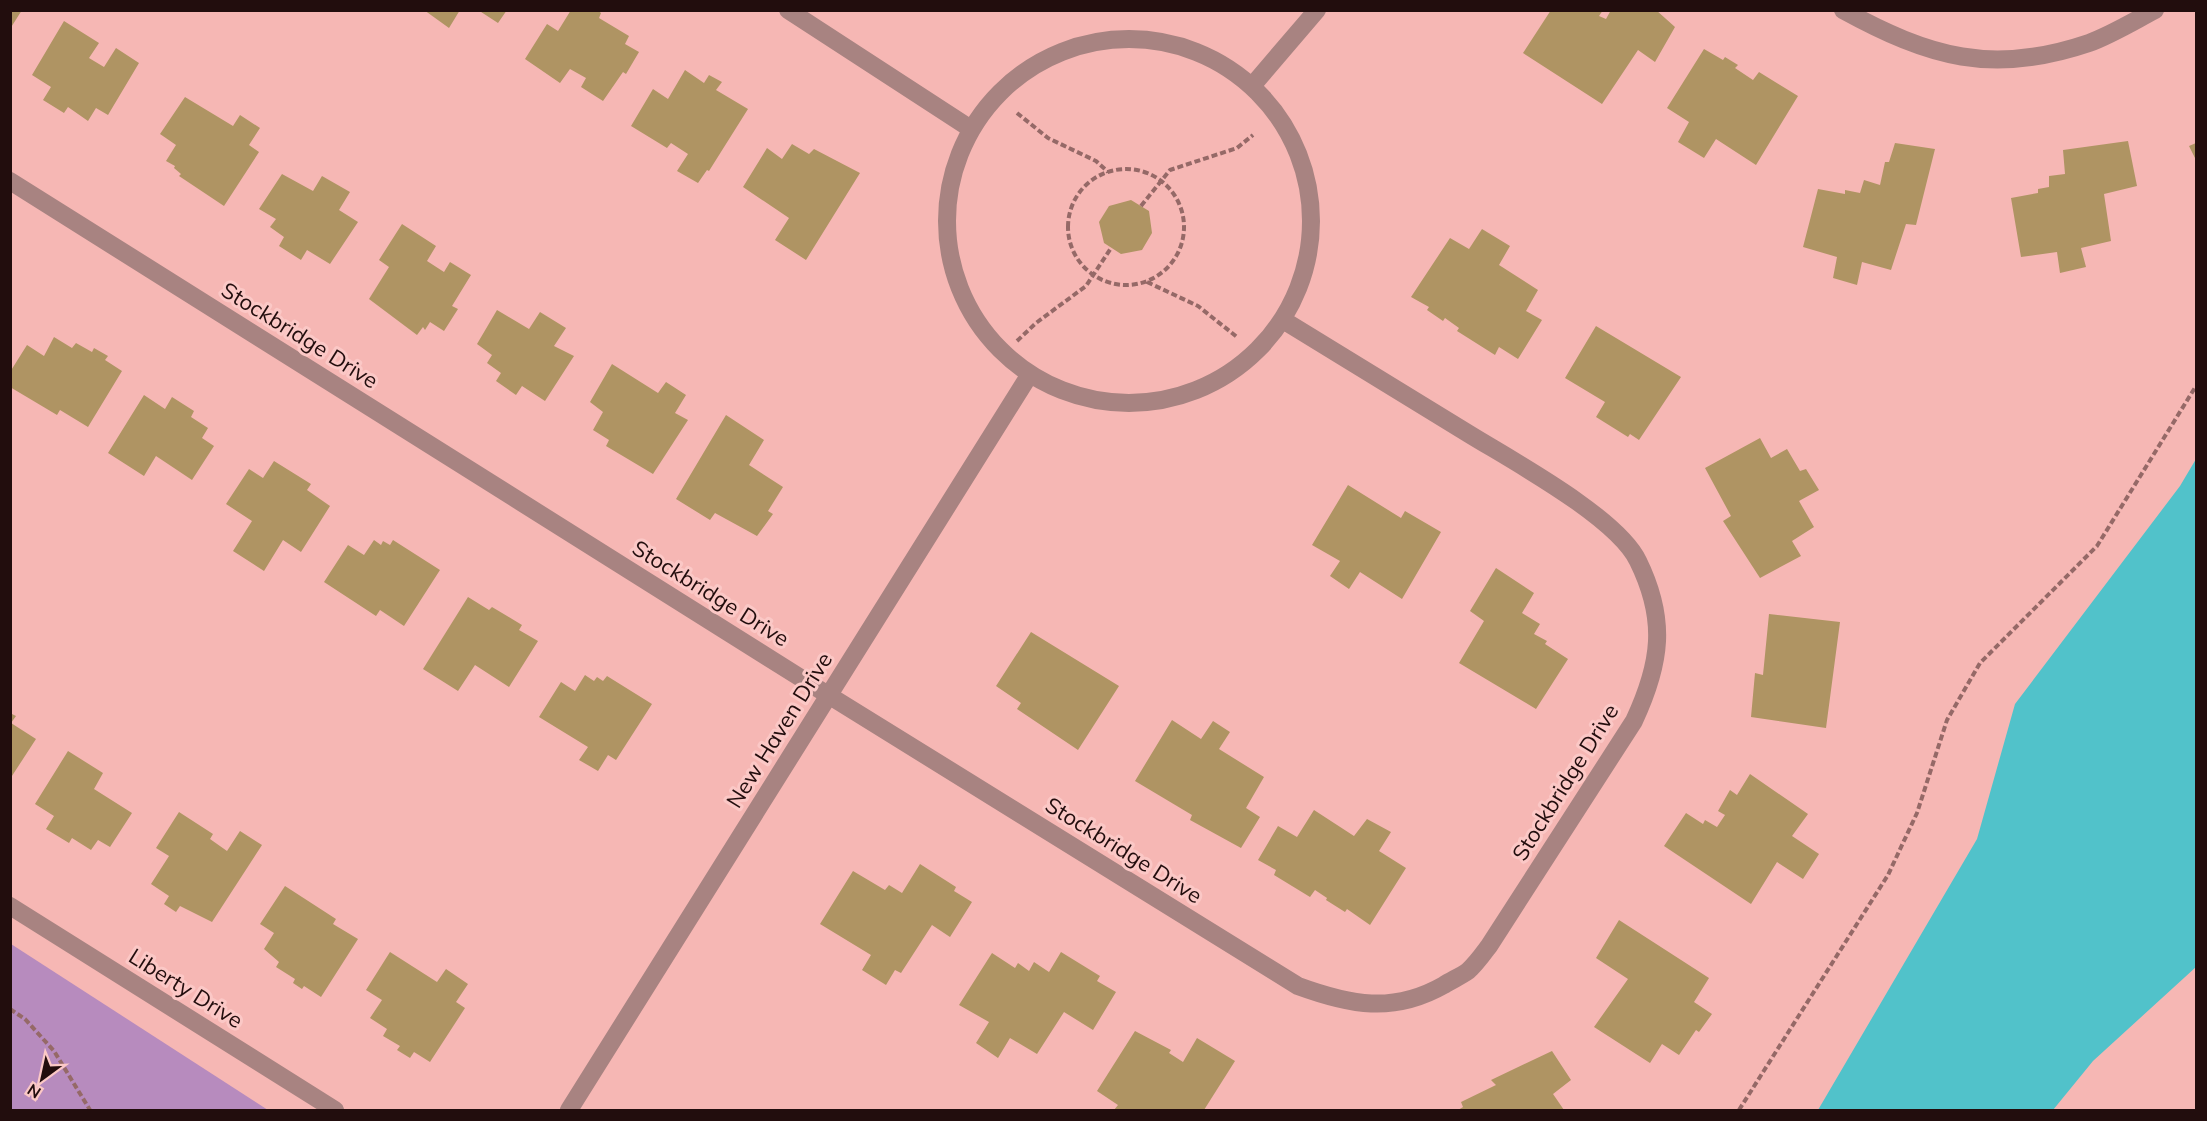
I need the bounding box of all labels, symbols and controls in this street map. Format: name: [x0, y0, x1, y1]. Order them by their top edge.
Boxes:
street label: Stockbridge Drive: [216, 275, 384, 395]
street label: Stockbridge Drive: [627, 533, 795, 653]
street label: New Haven Drive: [720, 647, 838, 813]
street label: Stockbridge Drive: [1505, 698, 1625, 866]
street label: Stockbridge Drive: [1040, 790, 1208, 910]
street label: Liberty Drive: [124, 942, 248, 1034]
north arrow: [12, 1049, 72, 1109]
text: N: [23, 1080, 44, 1103]

